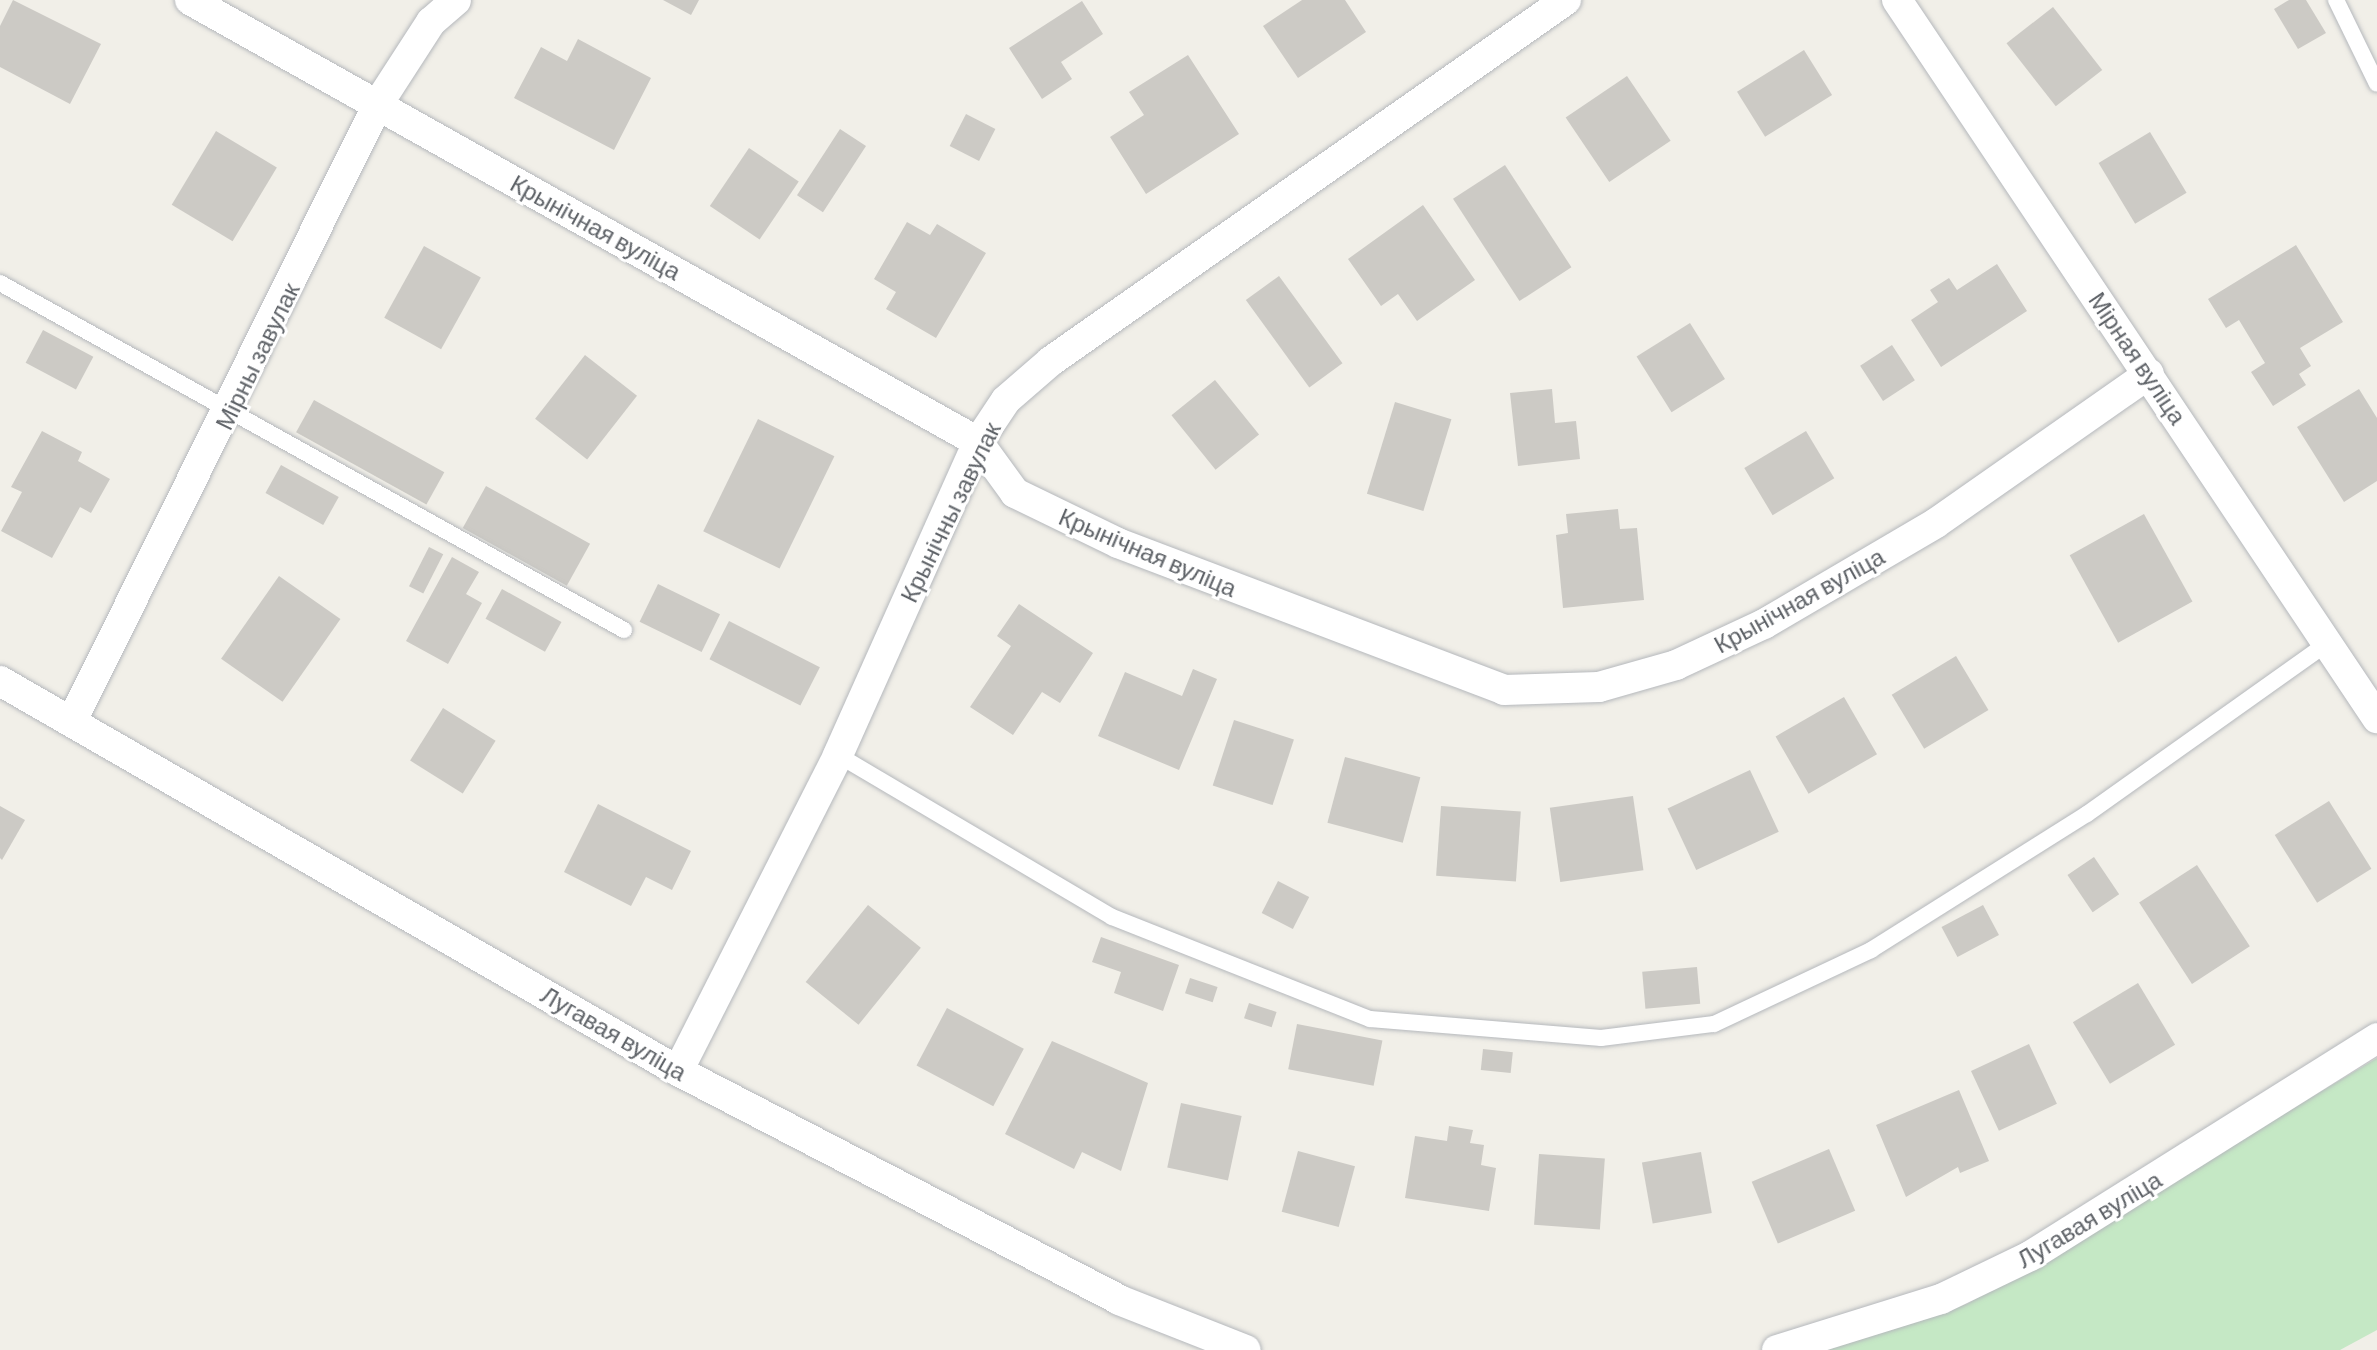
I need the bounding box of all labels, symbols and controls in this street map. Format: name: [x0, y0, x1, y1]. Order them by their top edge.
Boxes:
street label: Крынічная вуліца: [506, 168, 686, 286]
street label: Мірны завулак: [209, 278, 305, 434]
street label: Мірная вуліца: [2083, 286, 2193, 430]
street label: Крынічны завулак: [894, 417, 1006, 607]
street label: Крынічная вуліца: [1055, 502, 1241, 602]
street label: Крынічная вуліца: [1709, 541, 1889, 659]
street label: Лугавая вуліца: [536, 980, 692, 1086]
street label: Лугавая вуліца: [2012, 1165, 2166, 1273]

